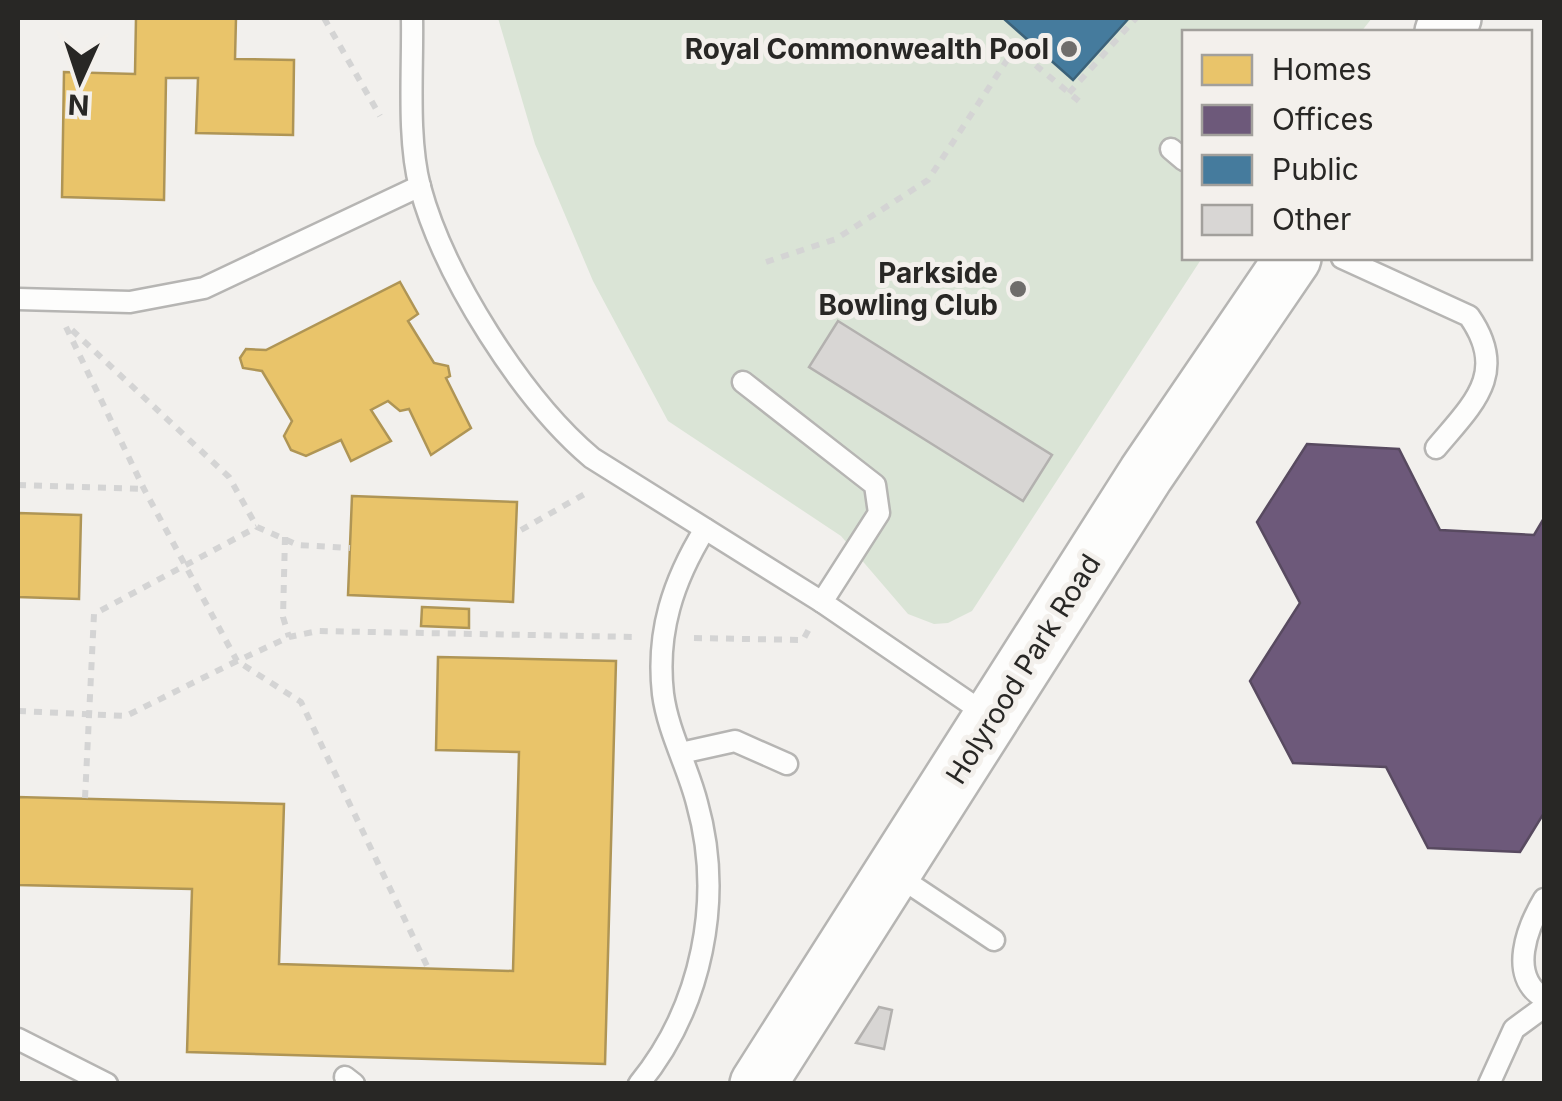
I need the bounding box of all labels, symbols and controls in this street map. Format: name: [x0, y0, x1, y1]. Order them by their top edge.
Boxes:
north arrow: [30, 30, 130, 130]
legend: [1182, 30, 1532, 260]
place label: Royal Commonwealth Pool: [685, 32, 1049, 66]
marker: Royal Commonwealth Pool: [1058, 38, 1080, 60]
text: Homes: [1272, 51, 1372, 87]
text: N: [67, 87, 90, 123]
text: Offices: [1272, 101, 1374, 137]
text: Public: [1272, 151, 1359, 187]
text: Other: [1272, 201, 1351, 237]
place label: Parkside Bowling Club: [819, 256, 998, 322]
marker: Parkside Bowling Club: [1007, 278, 1029, 300]
street label: Holyrood Park Road: [939, 548, 1107, 790]

